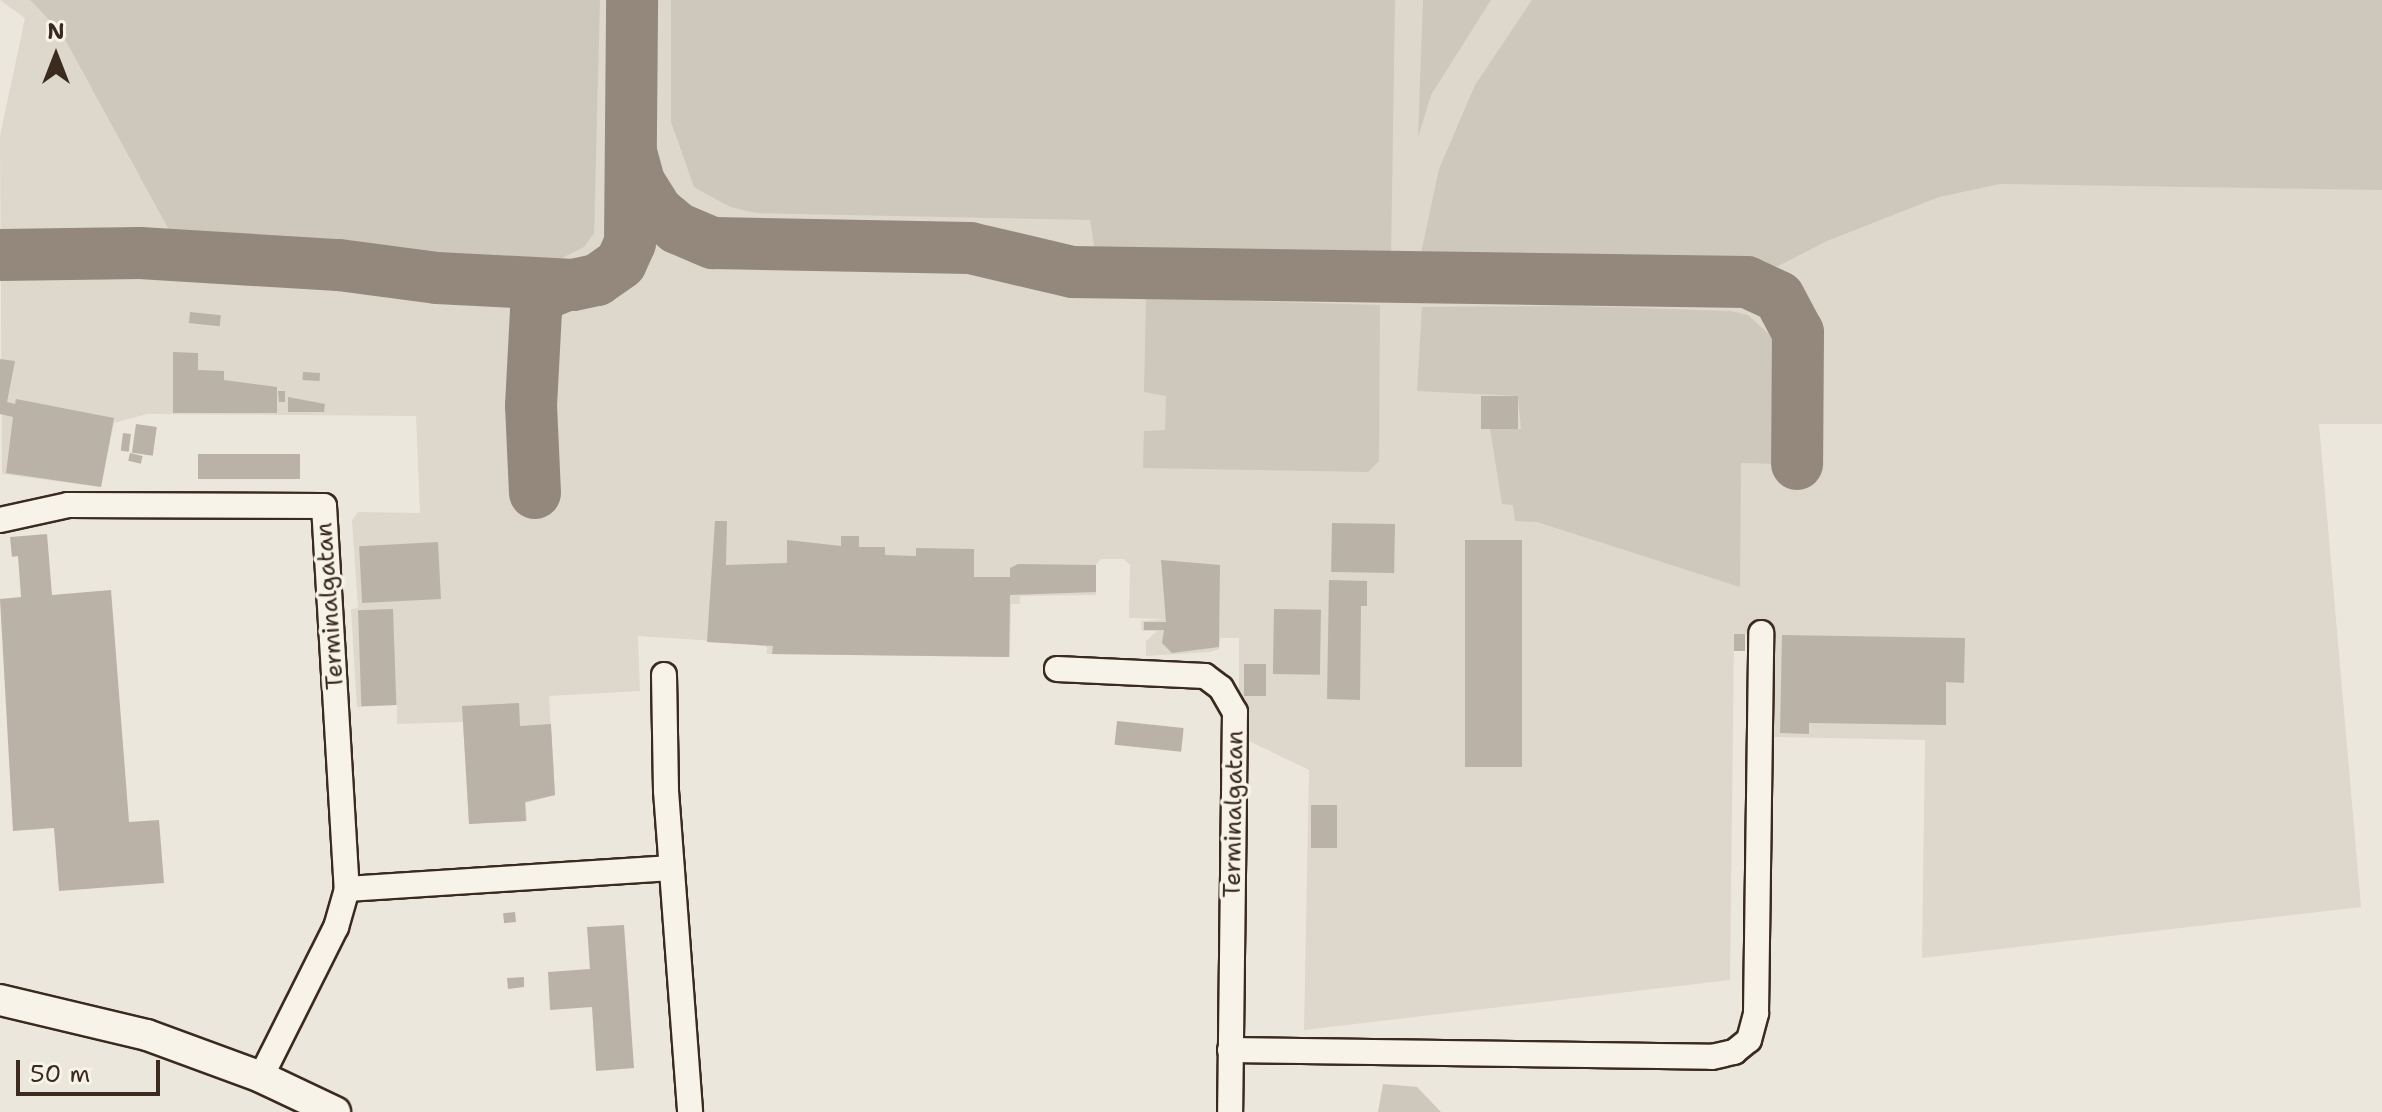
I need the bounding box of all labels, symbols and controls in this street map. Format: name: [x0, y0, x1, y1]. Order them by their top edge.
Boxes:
north arrow: [16, 16, 96, 96]
text: N: [47, 17, 65, 46]
street label: Terminalgatan: [310, 521, 350, 691]
street label: Terminalgatan: [1218, 730, 1250, 898]
scale bar: [20, 1044, 164, 1094]
text: 50 m: [30, 1058, 90, 1090]

